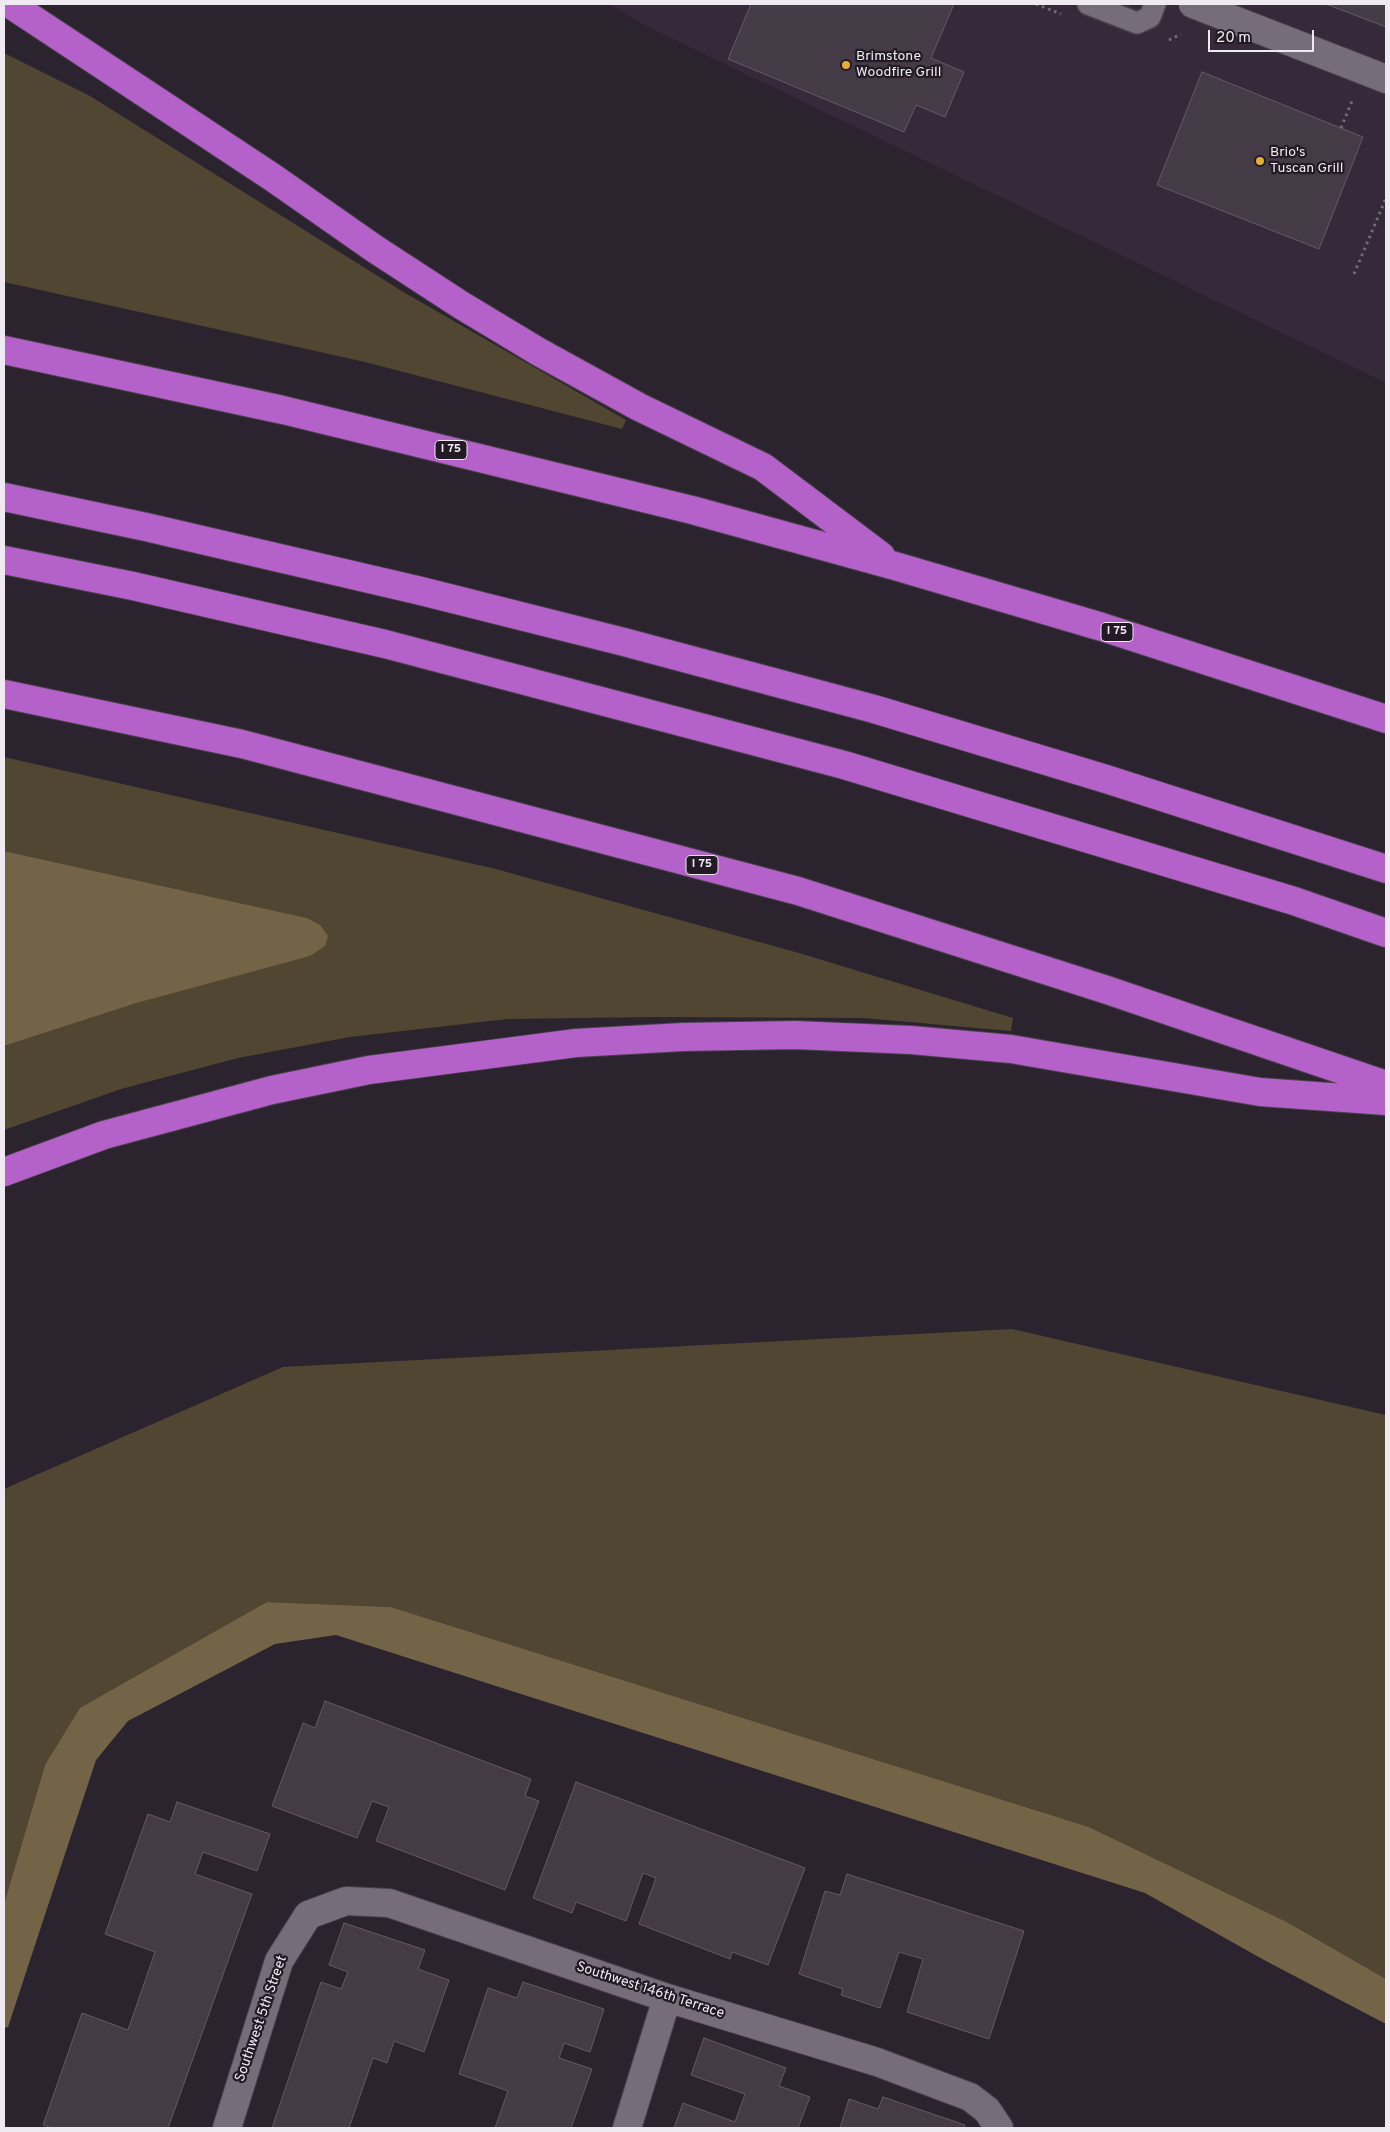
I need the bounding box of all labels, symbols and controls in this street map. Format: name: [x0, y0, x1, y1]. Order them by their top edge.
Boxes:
scale bar: [1210, 20, 1316, 52]
text: 20 m: [1216, 29, 1251, 48]
place label: Brimstone Woodfire Grill: [856, 49, 941, 82]
marker: Brimstone Woodfire Grill: [840, 59, 852, 71]
place label: Brio's Tuscan Grill: [1270, 145, 1343, 178]
marker: Brio's Tuscan Grill: [1254, 155, 1266, 167]
road number: I 75: [435, 440, 467, 460]
road number: I 75: [1101, 622, 1133, 642]
road number: I 75: [686, 856, 718, 874]
street label: Southwest 5th Street: [233, 1954, 291, 2084]
street label: Southwest 146th Terrace: [574, 1959, 726, 2023]

